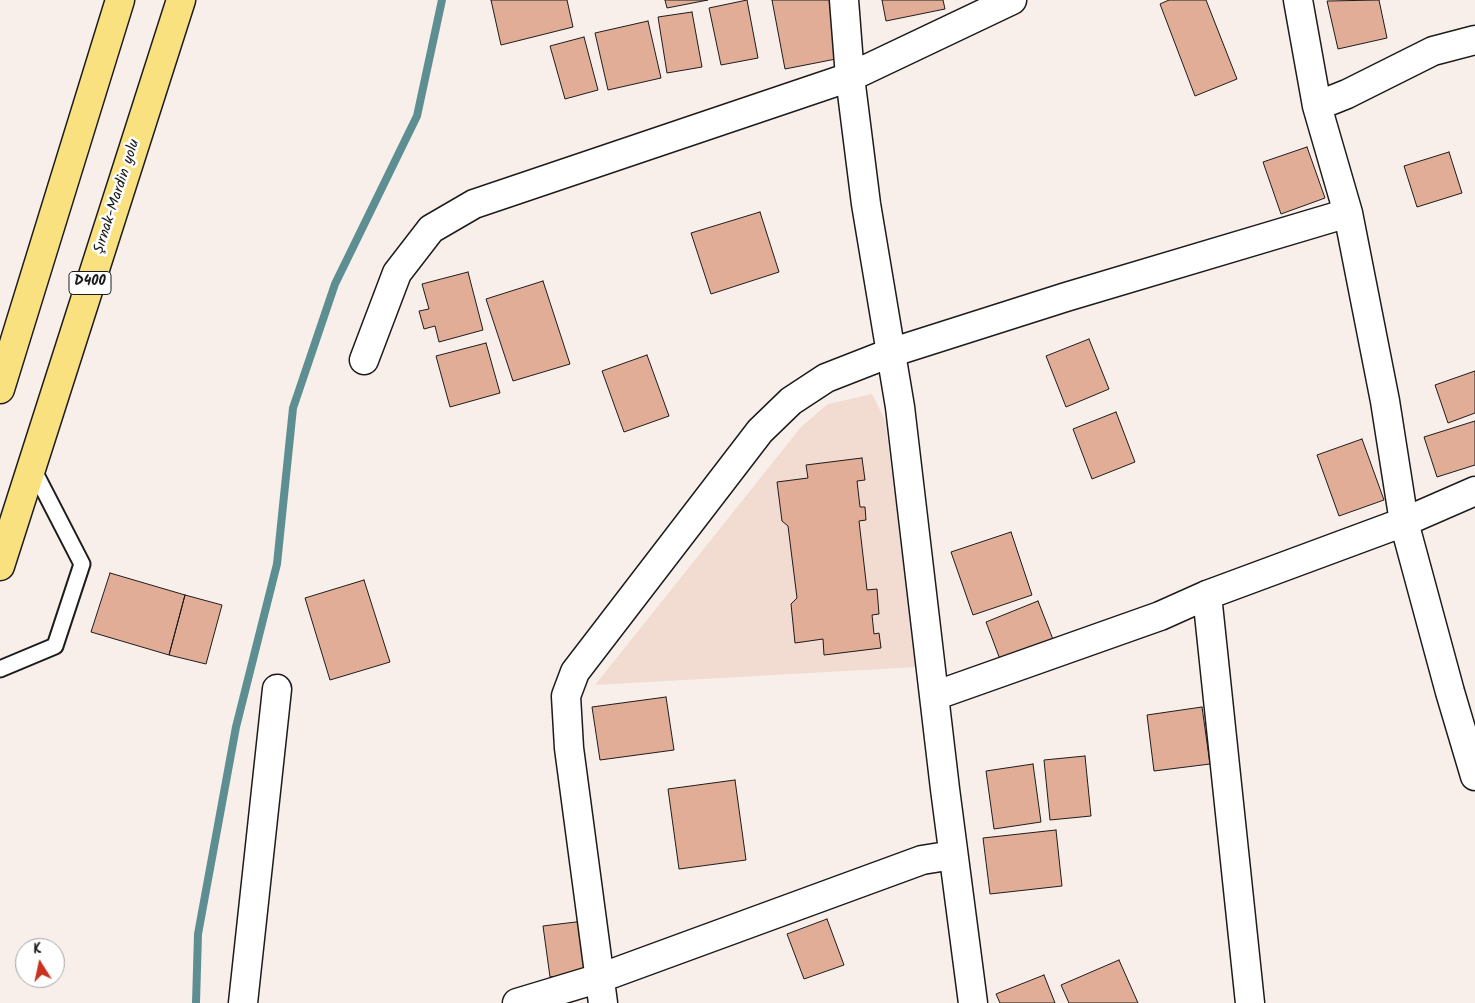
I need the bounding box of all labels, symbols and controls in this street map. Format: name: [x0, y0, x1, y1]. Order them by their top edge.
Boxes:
street label: Şırnak-Mardin yolu: [91, 137, 145, 257]
road number: D400: [69, 272, 111, 294]
north arrow: [15, 938, 65, 988]
text: K: [32, 938, 44, 961]

